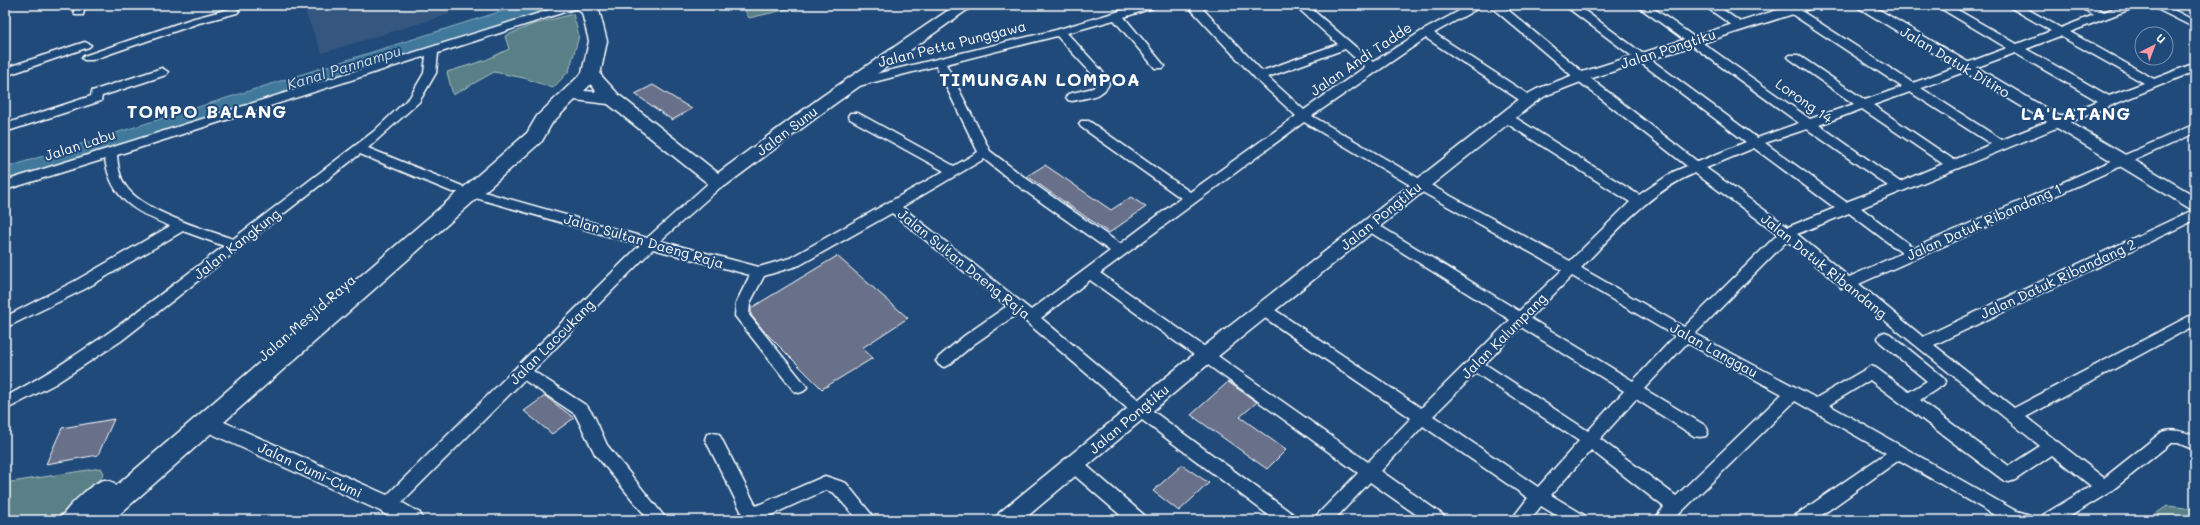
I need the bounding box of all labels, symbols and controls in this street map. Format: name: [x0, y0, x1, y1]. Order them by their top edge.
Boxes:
street label: Jalan Petta Punggawa: [876, 16, 1028, 71]
street label: Jalan Andi Tadde: [1306, 17, 1415, 100]
street label: Jalan Datuk Ditiro: [1897, 21, 2014, 102]
street label: Jalan Pongtiku: [1618, 24, 1718, 73]
north arrow: [2134, 26, 2174, 66]
text: U: [2153, 30, 2169, 46]
water label: Kanal Pannampu: [284, 40, 403, 94]
district label: TIMUNGAN LOMPOA: [939, 67, 1141, 91]
street label: Lorong 14: [1772, 74, 1837, 128]
district label: TOMPO BALANG: [127, 99, 287, 123]
street label: Jalan Sunu: [752, 101, 821, 160]
district label: LA'LATANG: [2021, 101, 2131, 125]
street label: Jalan Labu: [42, 124, 118, 165]
street label: Jalan Pongtiku: [1336, 177, 1425, 254]
street label: Jalan Datuk Ribandang 1: [1903, 179, 2064, 264]
street label: Jalan Kangkung: [189, 204, 284, 283]
street label: Jalan Sultan Daeng Raja: [894, 204, 1035, 323]
street label: Jalan Sultan Daeng Raja: [562, 209, 726, 272]
street label: Jalan Datuk Ribandang: [1757, 209, 1891, 322]
street label: Jalan Datuk Ribandang 2: [1977, 234, 2139, 323]
street label: Jalan Mesjid Raya: [254, 270, 360, 365]
street label: Jalan Kalumpang: [1457, 289, 1551, 383]
street label: Jalan Laccukang: [505, 295, 598, 388]
street label: Jalan Langgau: [1667, 318, 1761, 381]
street label: Jalan Pongtiku: [1085, 379, 1173, 458]
street label: Jalan Cumi-Cumi: [255, 437, 365, 502]

